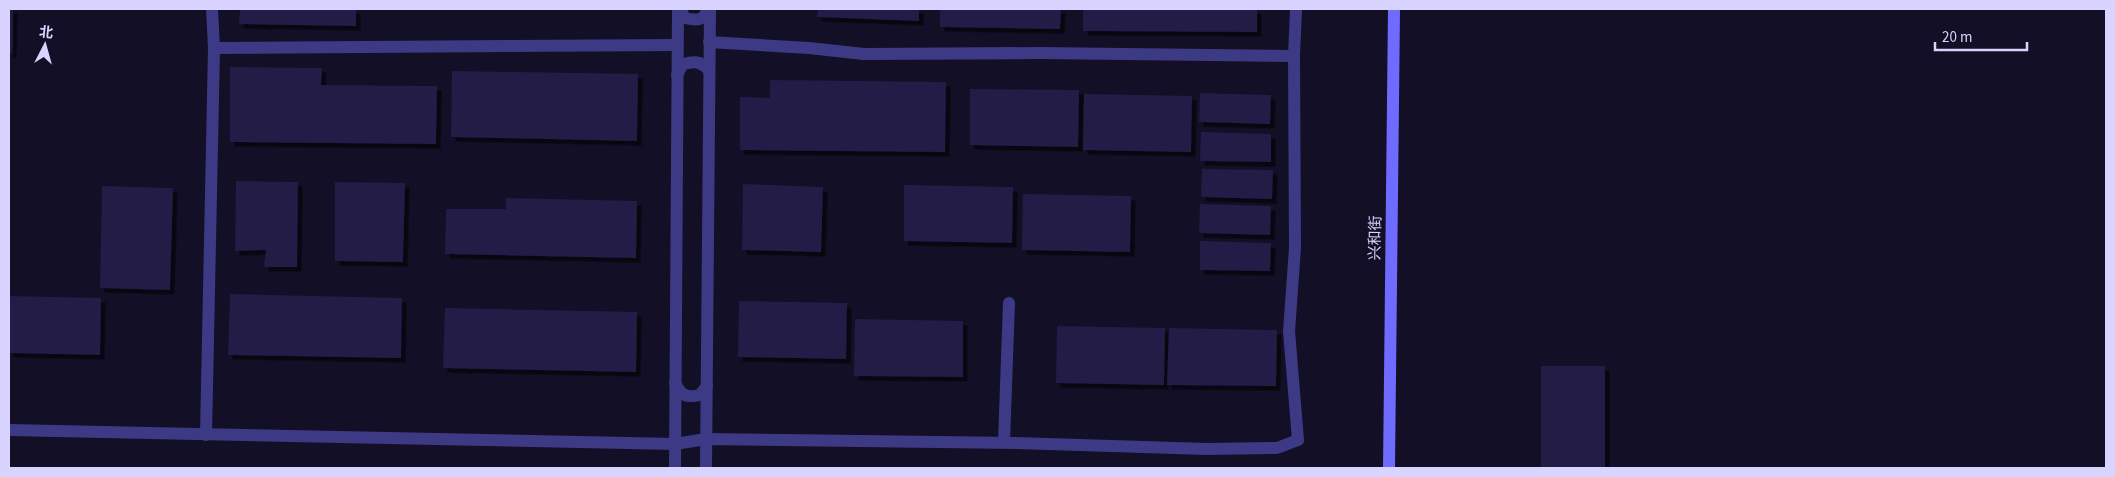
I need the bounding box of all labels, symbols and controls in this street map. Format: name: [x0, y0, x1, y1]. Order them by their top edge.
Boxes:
north arrow: [20, 20, 70, 70]
scale bar: [1935, 20, 2028, 52]
text: 北: [38, 22, 54, 44]
text: 20 m: [1942, 27, 1972, 48]
street label: 兴和街: [1365, 215, 1386, 261]

